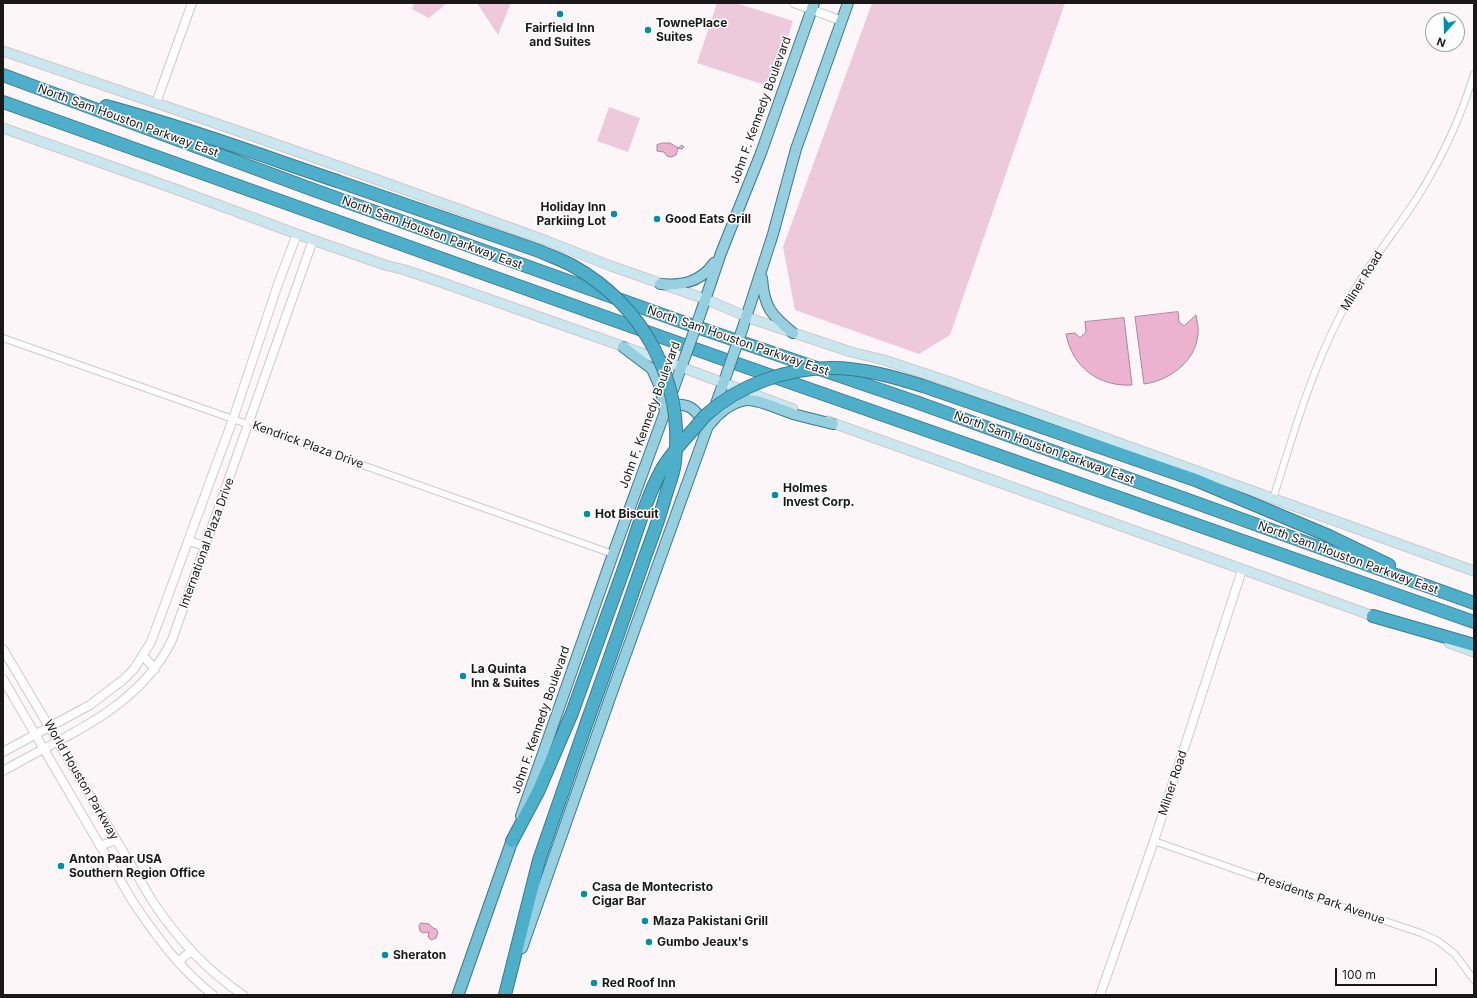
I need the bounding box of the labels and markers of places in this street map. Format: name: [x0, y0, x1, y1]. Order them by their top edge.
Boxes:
marker: Fairfield Inn and Suites: [555, 9, 565, 19]
place label: TownePlace Suites: [656, 16, 727, 44]
place label: Fairfield Inn and Suites: [525, 21, 595, 49]
marker: TownePlace Suites: [643, 25, 653, 35]
place label: Holiday Inn Parkiing Lot: [536, 200, 606, 228]
marker: Holiday Inn Parkiing Lot: [609, 209, 619, 219]
place label: Good Eats Grill: [665, 212, 751, 226]
marker: Good Eats Grill: [652, 214, 662, 224]
place label: Holmes Invest Corp.: [783, 481, 855, 509]
marker: Holmes Invest Corp.: [770, 490, 780, 500]
place label: Hot Biscuit: [595, 507, 659, 521]
marker: Hot Biscuit: [582, 509, 592, 519]
place label: La Quinta Inn & Suites: [471, 662, 540, 690]
marker: La Quinta Inn & Suites: [458, 671, 468, 681]
place label: Anton Paar USA Southern Region Office: [69, 852, 205, 880]
marker: Anton Paar USA Southern Region Office: [56, 861, 66, 871]
place label: Casa de Montecristo Cigar Bar: [592, 880, 713, 908]
marker: Casa de Montecristo Cigar Bar: [579, 889, 589, 899]
place label: Maza Pakistani Grill: [653, 914, 768, 928]
marker: Maza Pakistani Grill: [640, 916, 650, 926]
place label: Gumbo Jeaux's: [657, 935, 749, 949]
marker: Gumbo Jeaux's: [644, 937, 654, 947]
place label: Sheraton: [393, 948, 446, 962]
marker: Sheraton: [380, 950, 390, 960]
place label: Red Roof Inn: [602, 976, 676, 990]
marker: Red Roof Inn: [589, 978, 599, 988]

